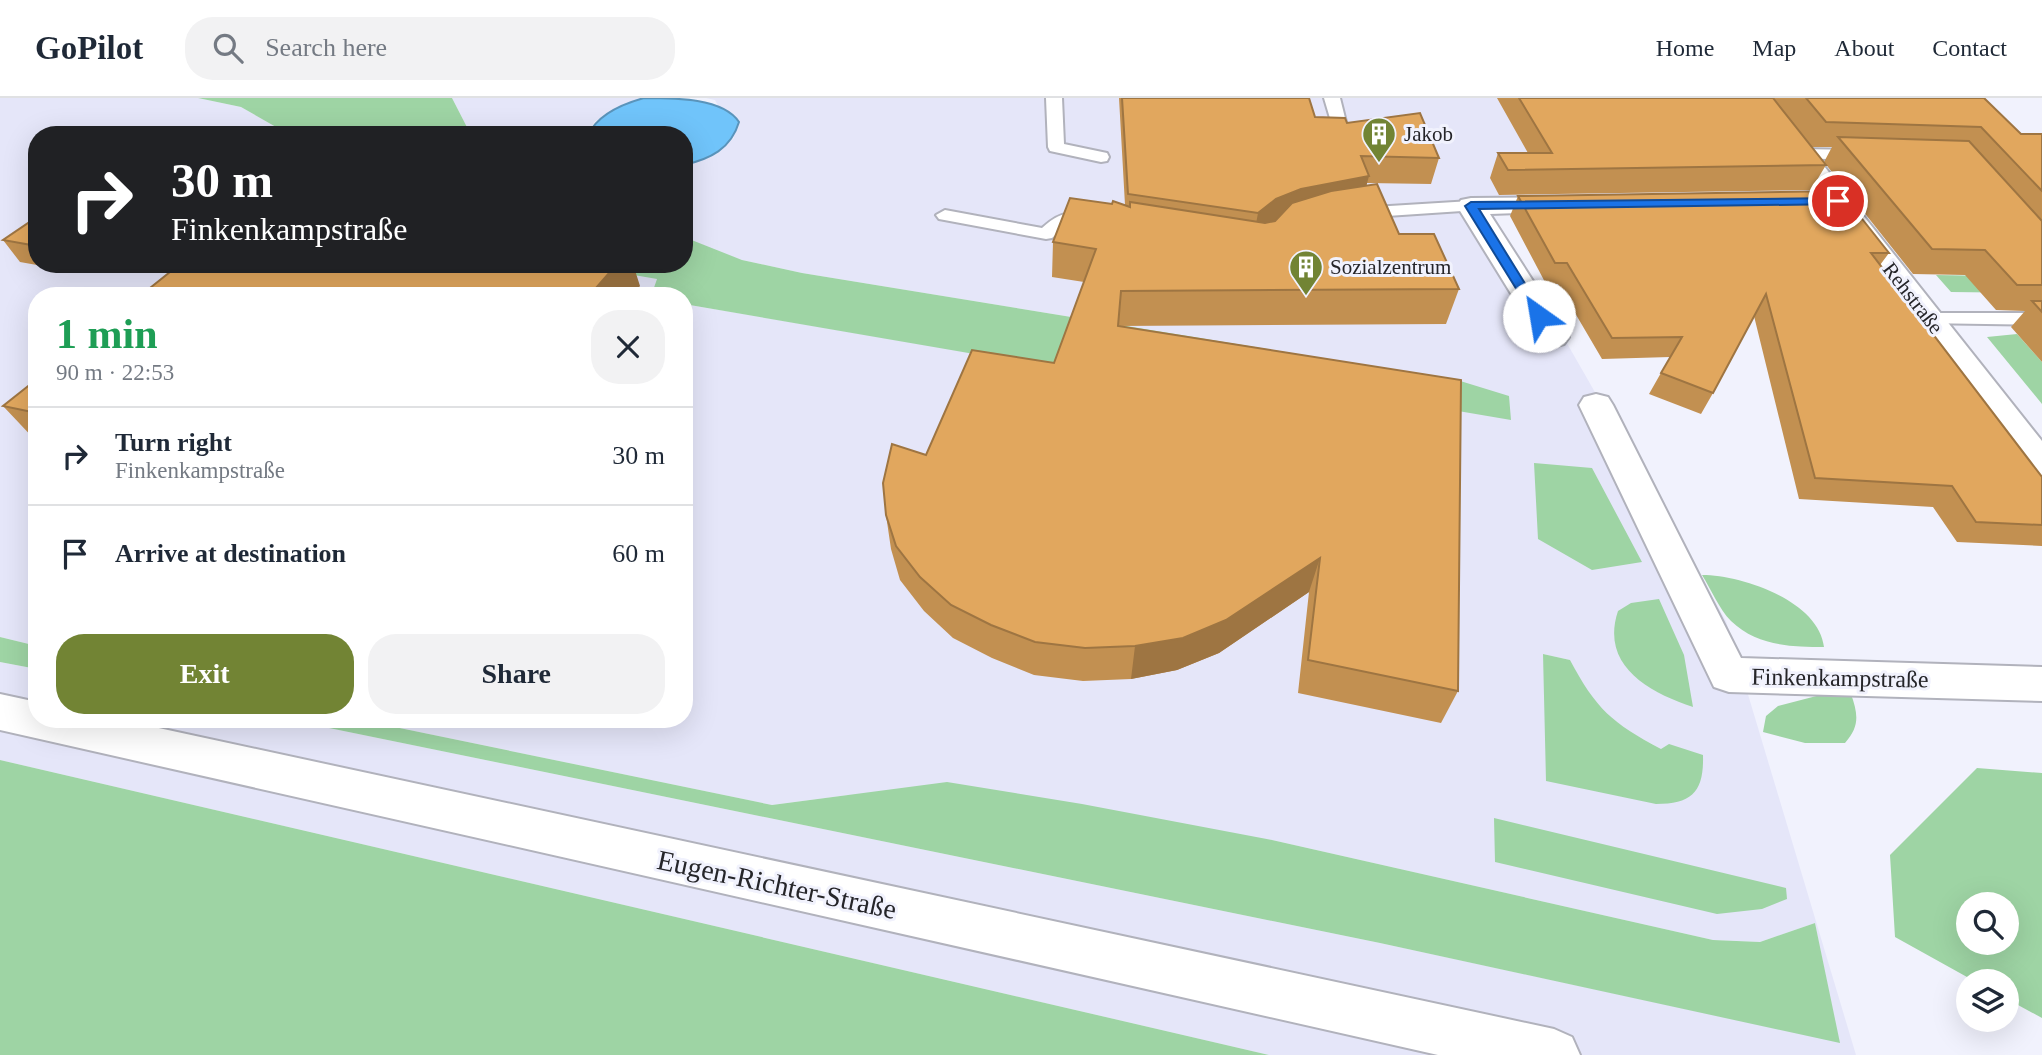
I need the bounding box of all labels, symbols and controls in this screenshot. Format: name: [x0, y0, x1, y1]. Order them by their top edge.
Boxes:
search box: [185, 17, 675, 80]
icon: search: [209, 29, 247, 67]
text: GoPilot: [35, 30, 143, 66]
text: Search here: [265, 33, 387, 62]
text: Home: [1656, 35, 1714, 61]
text: Map: [1752, 35, 1796, 61]
text: About: [1834, 35, 1894, 61]
text: Contact: [1932, 35, 2007, 61]
building icon: Jakob: [1360, 115, 1398, 164]
place label: Jakob: [1404, 122, 1453, 146]
text: 30 m: [171, 153, 273, 208]
icon: right: [56, 154, 147, 245]
pin: [1808, 171, 1868, 231]
icon: arrive: [1819, 182, 1857, 220]
text: Finkenkampstraße: [171, 211, 407, 247]
building icon: Sozialzentrum: [1287, 248, 1325, 297]
place label: Sozialzentrum: [1330, 255, 1451, 279]
street label: Rehstraße: [1878, 258, 1948, 338]
position arrow: [1502, 279, 1576, 353]
button: close: [591, 310, 665, 384]
text: 1 min: [56, 311, 158, 357]
text: 90 m · 22:53: [56, 360, 174, 385]
text: Turn right: [115, 428, 232, 457]
icon: right: [56, 437, 94, 475]
text: 30 m: [612, 441, 665, 470]
text: Finkenkampstraße: [115, 458, 285, 483]
icon: arrive: [56, 535, 94, 573]
text: Arrive at destination: [115, 539, 346, 568]
text: 60 m: [612, 539, 665, 568]
button: Exit: [56, 634, 354, 714]
button: Share: [368, 634, 665, 714]
street label: Finkenkampstraße: [1751, 663, 1929, 693]
street label: Eugen-Richter-Straße: [655, 844, 899, 925]
map controls: [1956, 892, 2019, 1032]
button: search: [1956, 892, 2019, 955]
button: layers: [1956, 969, 2019, 1032]

